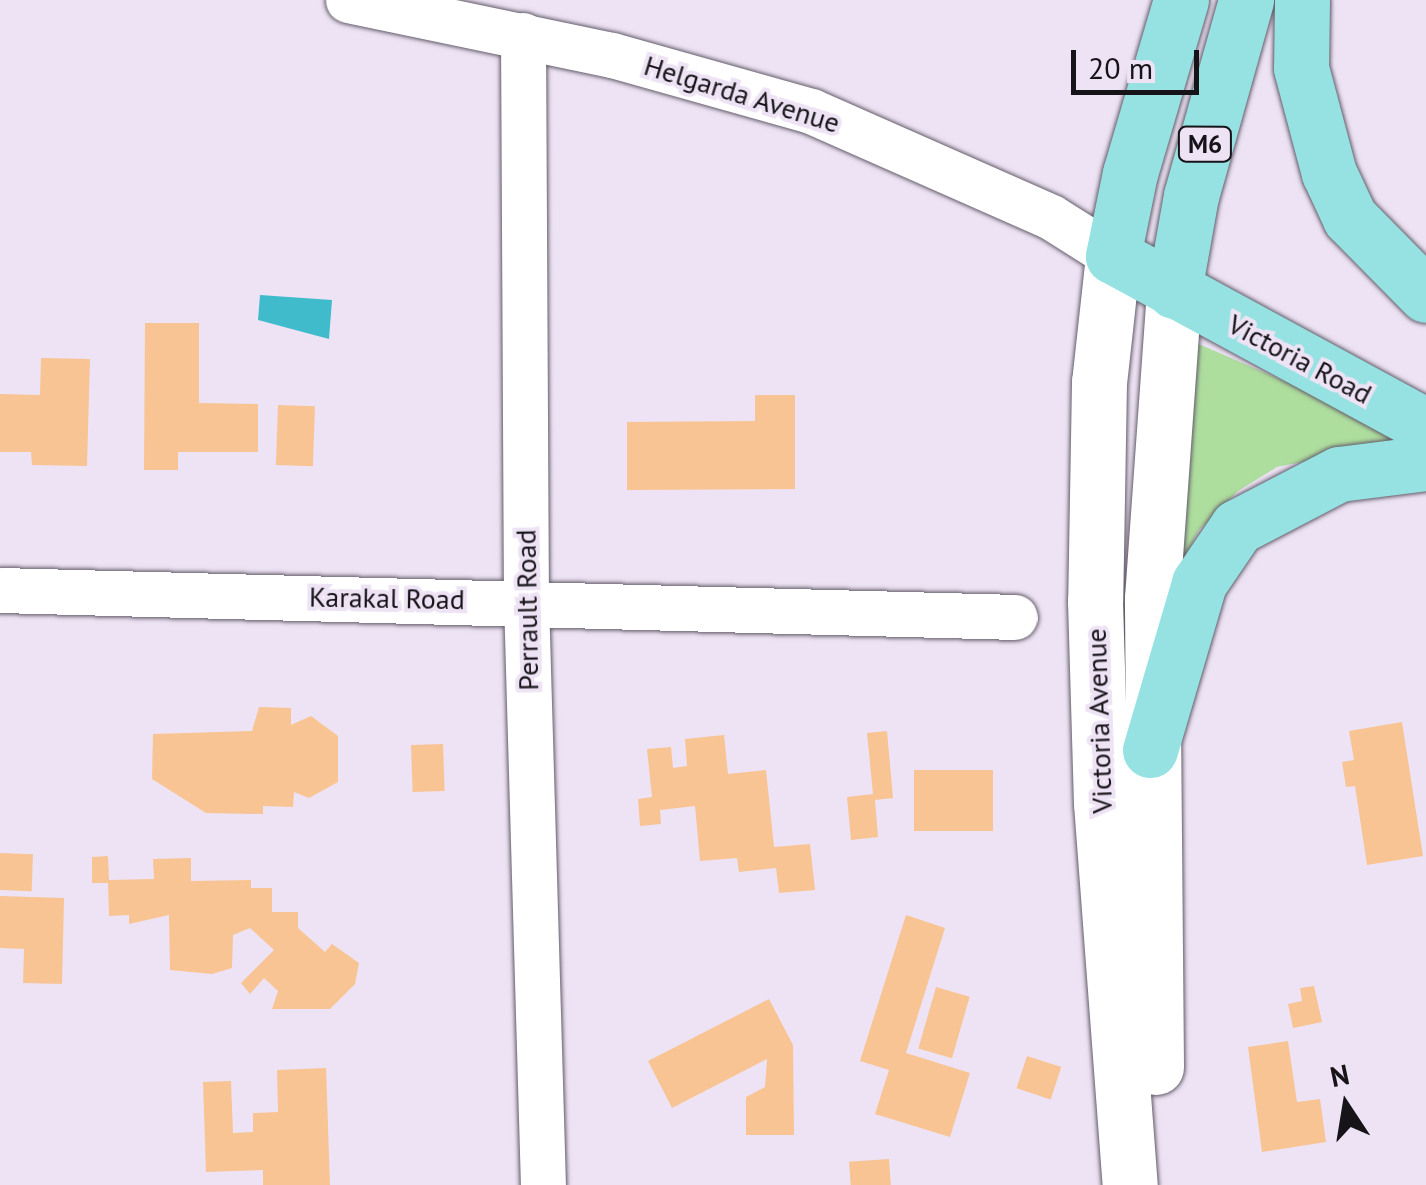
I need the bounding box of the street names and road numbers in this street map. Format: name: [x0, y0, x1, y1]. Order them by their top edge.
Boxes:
street label: Helgarda Avenue: [640, 48, 844, 140]
road number: M6: [1178, 124, 1232, 164]
street label: Victoria Road: [1222, 307, 1378, 411]
street label: Perrault Road: [509, 529, 545, 691]
street label: Karakal Road: [309, 580, 465, 616]
street label: Victoria Avenue: [1079, 627, 1119, 815]

